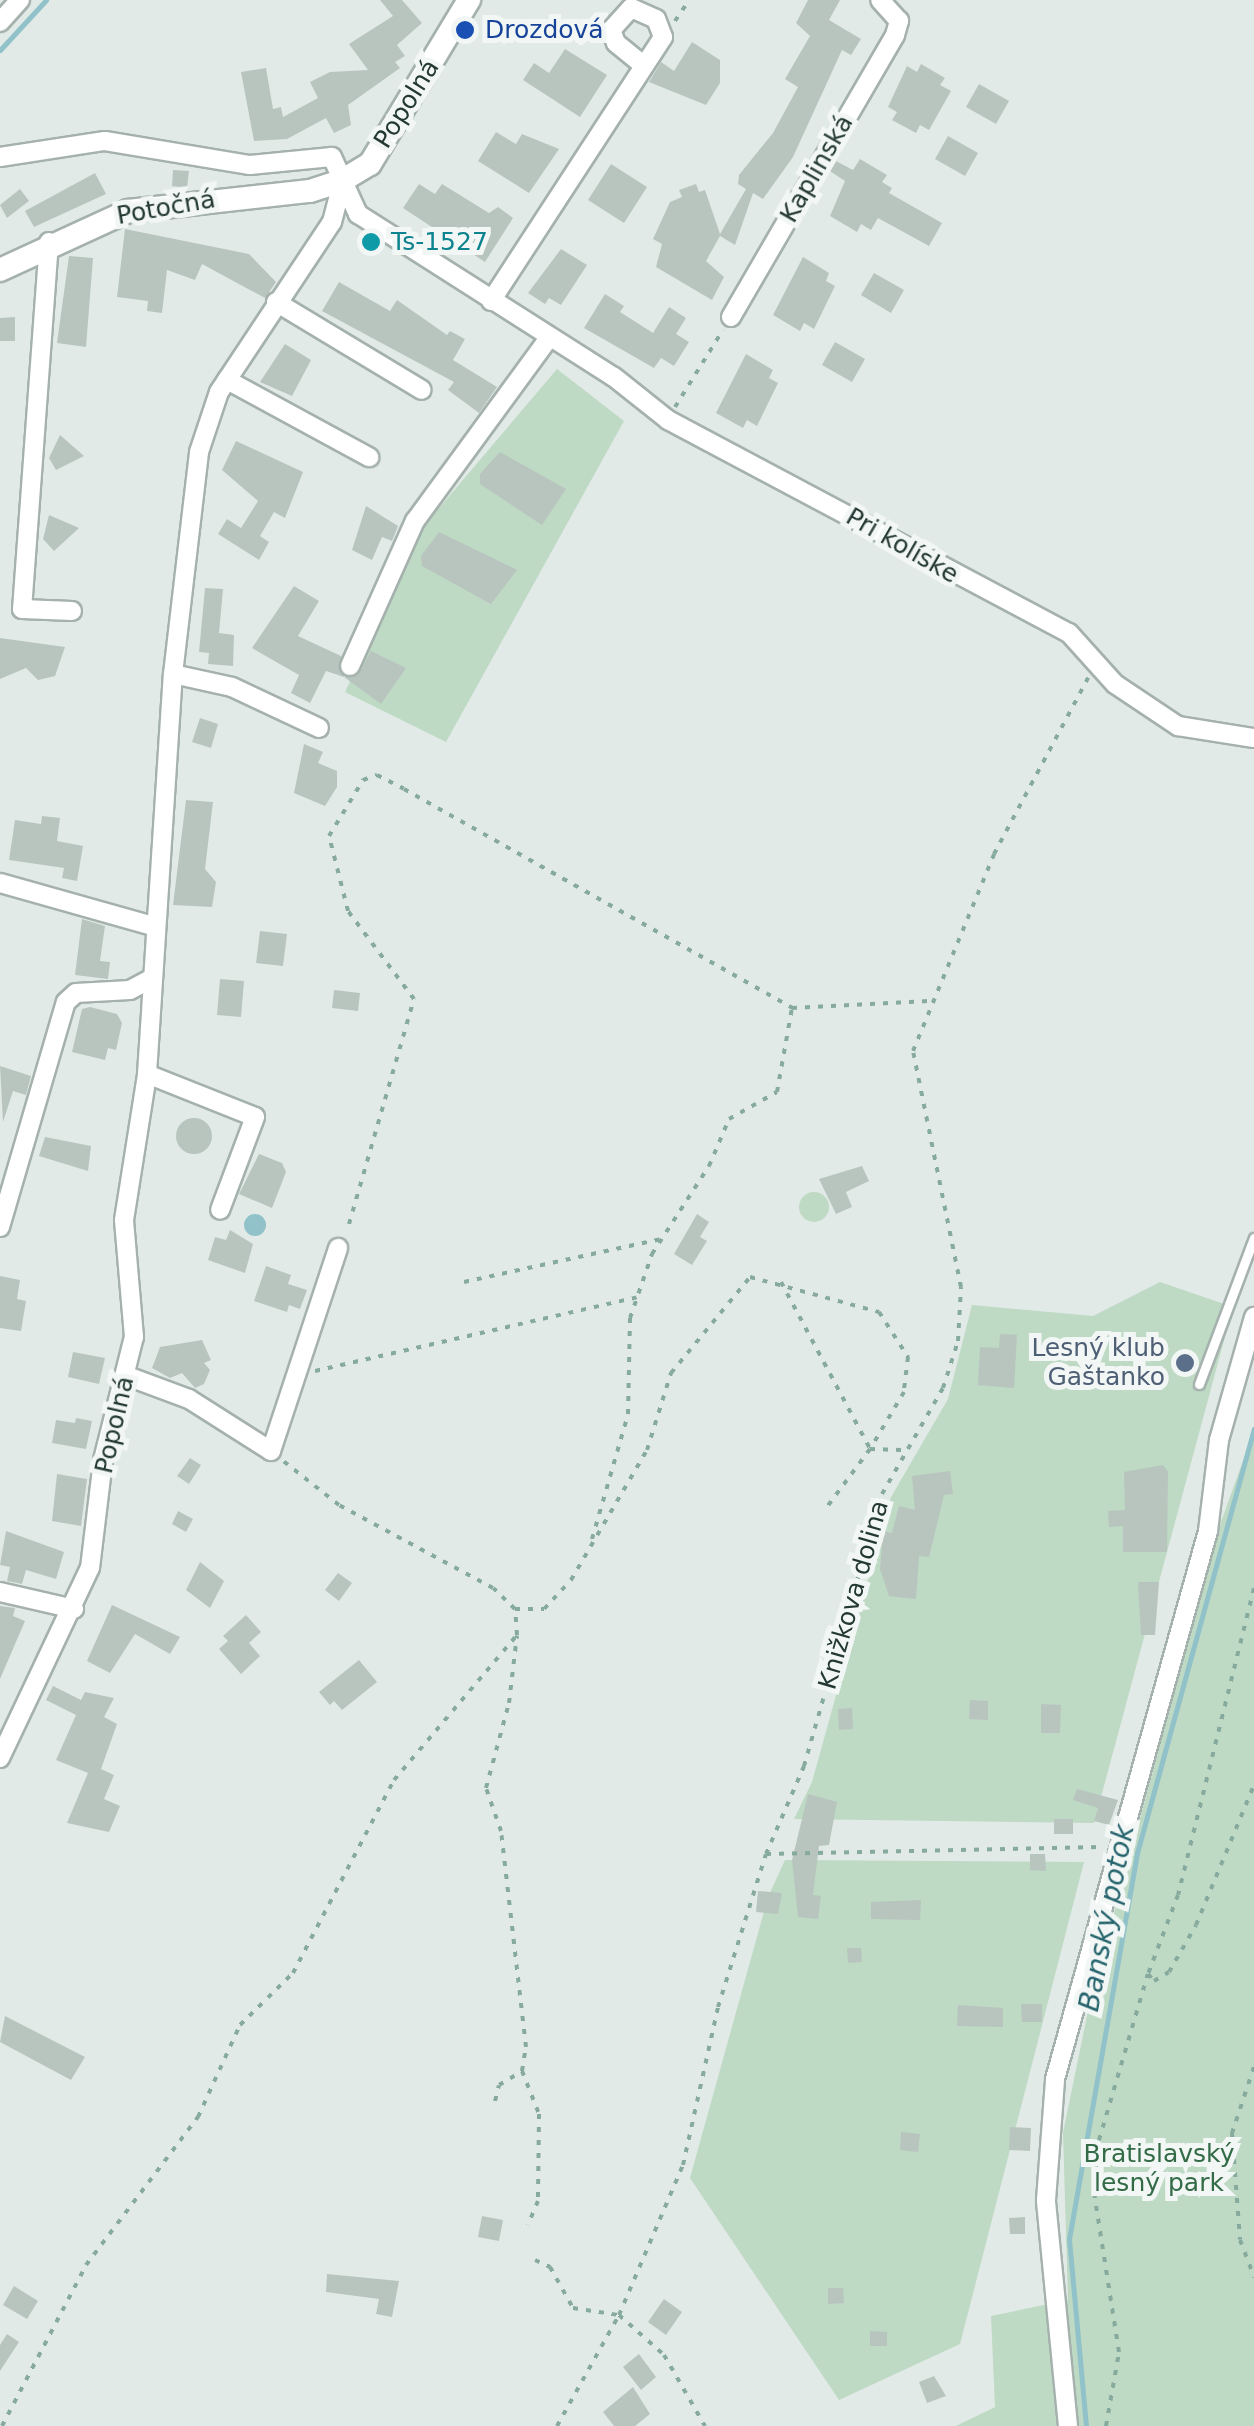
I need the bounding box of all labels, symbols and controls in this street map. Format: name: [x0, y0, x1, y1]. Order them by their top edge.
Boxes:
place label: Drozdová: [485, 15, 604, 45]
marker: Drozdová: [454, 19, 476, 41]
street label: Popolná: [368, 54, 446, 154]
street label: Kaplinská: [774, 110, 860, 228]
street label: Potočná: [114, 185, 218, 231]
place label: Ts-1527: [391, 227, 488, 257]
marker: Ts-1527: [360, 231, 382, 253]
street label: Pri kolíske: [841, 502, 963, 590]
place label: Lesný klub Gaštanko: [1031, 1334, 1165, 1393]
marker: Lesný klub Gaštanko: [1174, 1352, 1196, 1374]
street label: Popolná: [89, 1374, 141, 1476]
street label: Knižkova dolina: [813, 1497, 895, 1693]
water label: Banský potok: [1072, 1822, 1142, 2014]
park label: Bratislavský lesný park: [1084, 2140, 1234, 2199]

